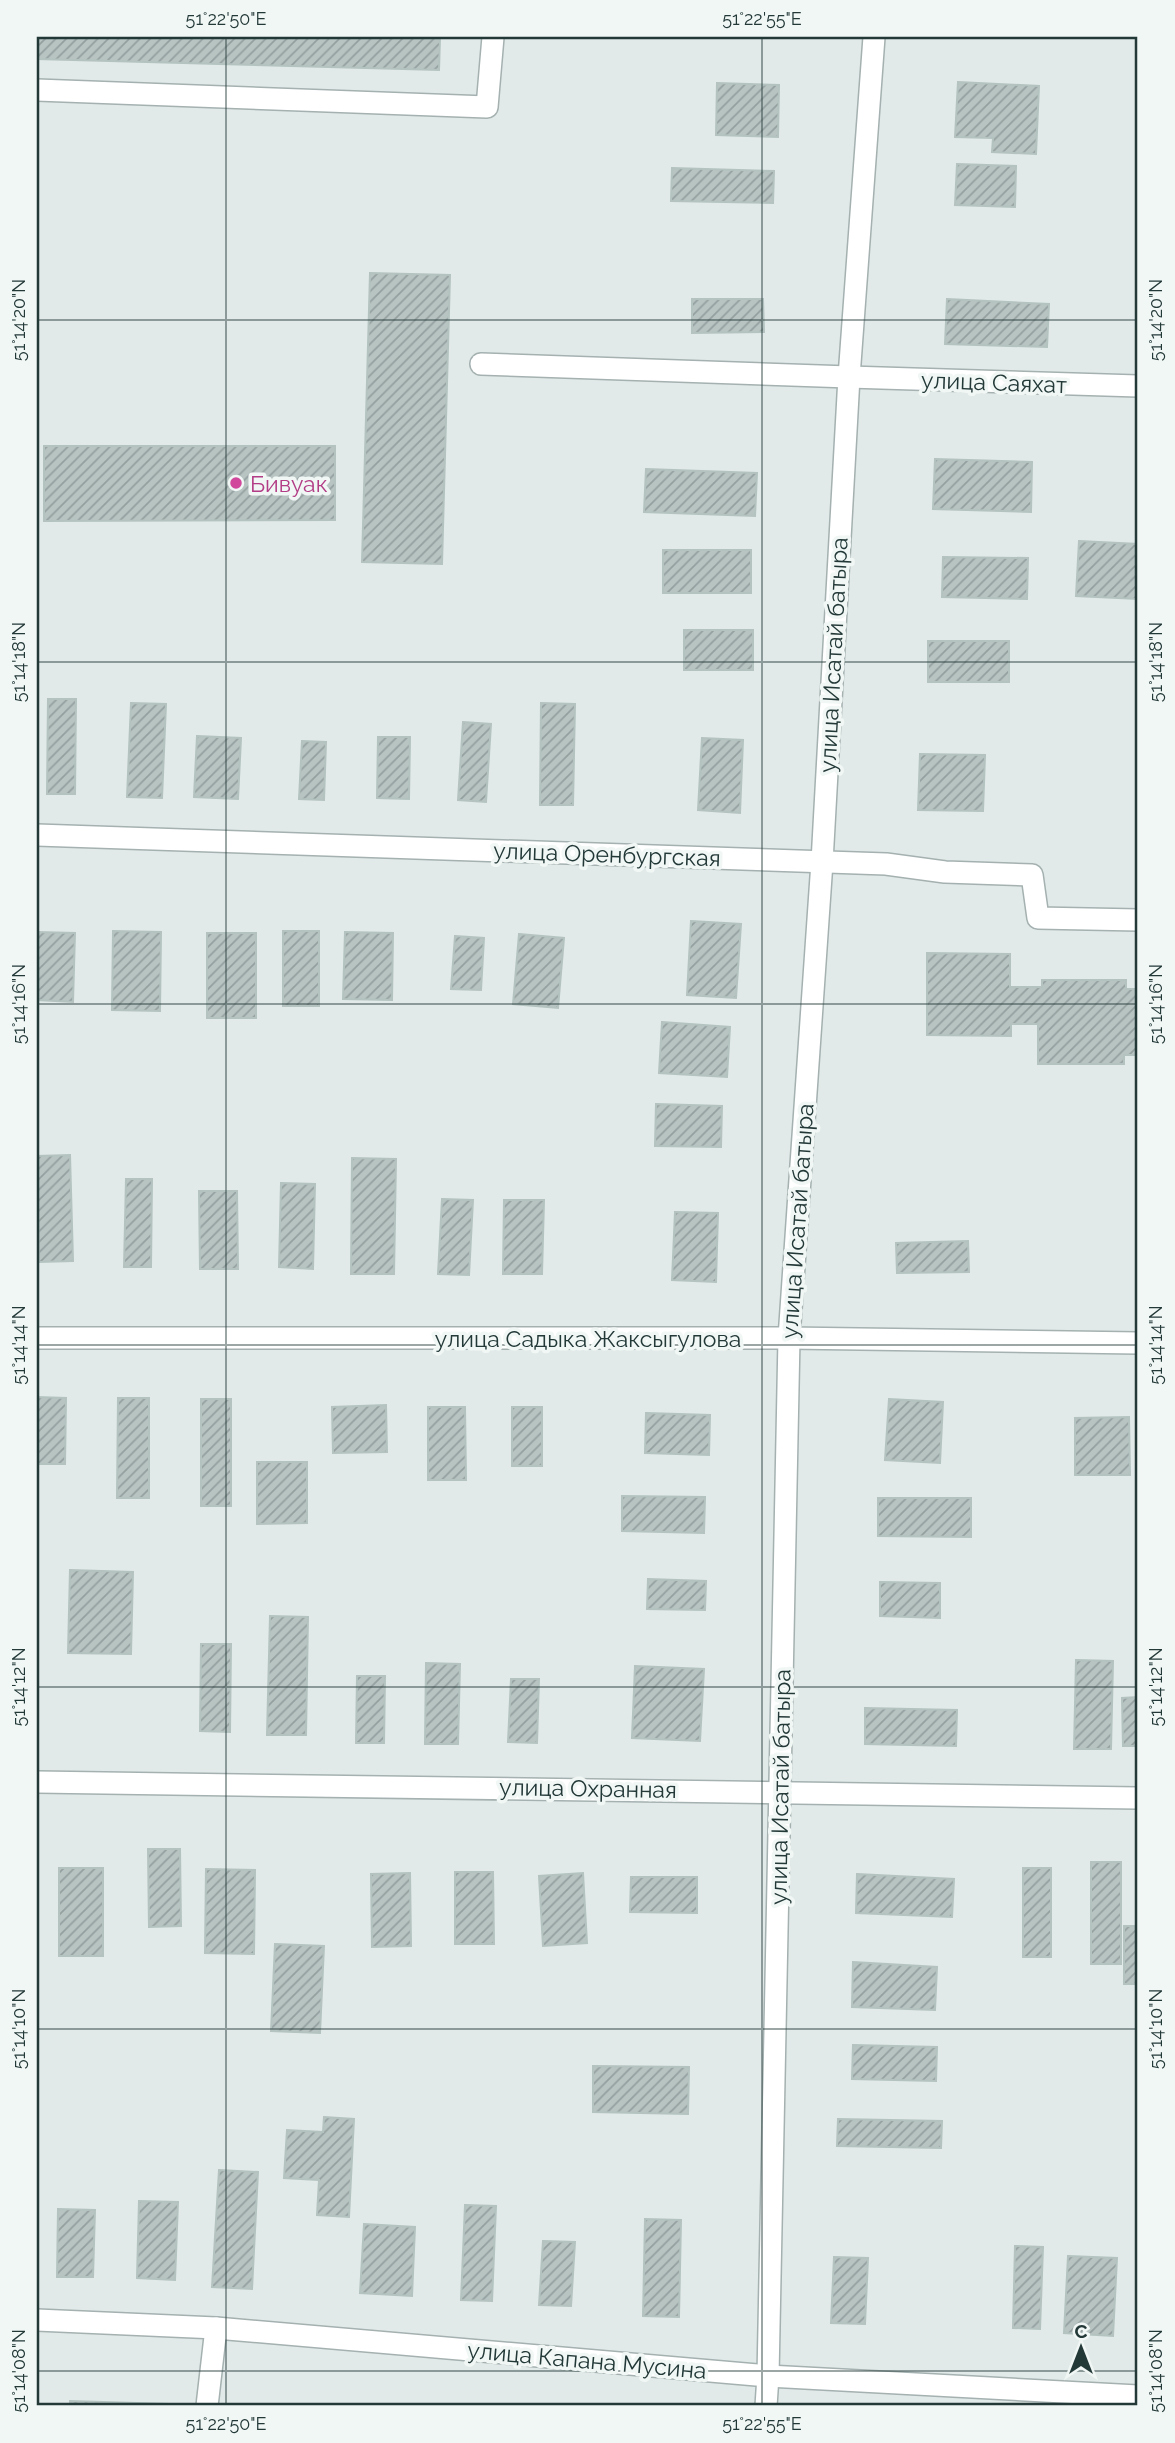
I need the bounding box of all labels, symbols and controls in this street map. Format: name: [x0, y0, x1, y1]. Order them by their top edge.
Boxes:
text: 51°22'50"E: [186, 8, 266, 29]
text: 51°22'55"E: [722, 8, 802, 29]
text: 51°14'20"N: [8, 279, 29, 361]
text: 51°14'20"N: [1145, 279, 1166, 361]
street label: улица Саяхат: [921, 366, 1067, 398]
place label: Бивуак: [250, 470, 328, 497]
marker: Бивуак: [228, 475, 244, 491]
street label: улица Исатай батыра: [813, 536, 853, 774]
text: 51°14'18"N: [8, 622, 29, 702]
text: 51°14'18"N: [1145, 622, 1166, 702]
street label: улица Оренбургская: [493, 837, 721, 871]
text: 51°14'16"N: [8, 964, 29, 1044]
text: 51°14'16"N: [1145, 964, 1166, 1044]
street label: улица Исатай батыра: [775, 1102, 819, 1340]
text: 51°14'14"N: [8, 1305, 29, 1385]
text: 51°14'14"N: [1145, 1305, 1166, 1385]
street label: улица Садыка Жаксыгулова: [435, 1325, 741, 1352]
text: 51°14'12"N: [8, 1647, 29, 1727]
text: 51°14'12"N: [1145, 1647, 1166, 1727]
street label: улица Исатай батыра: [764, 1669, 796, 1905]
street label: улица Охранная: [499, 1773, 677, 1803]
text: 51°14'10"N: [8, 1989, 29, 2069]
text: 51°14'10"N: [1145, 1989, 1166, 2069]
north arrow: [1046, 2314, 1116, 2384]
text: С: [1074, 2320, 1088, 2342]
text: 51°14'08"N: [8, 2329, 29, 2413]
text: 51°14'08"N: [1145, 2329, 1166, 2413]
street label: улица Капана Мусина: [466, 2336, 708, 2384]
text: 51°22'50"E: [186, 2413, 266, 2434]
text: 51°22'55"E: [722, 2413, 802, 2434]

